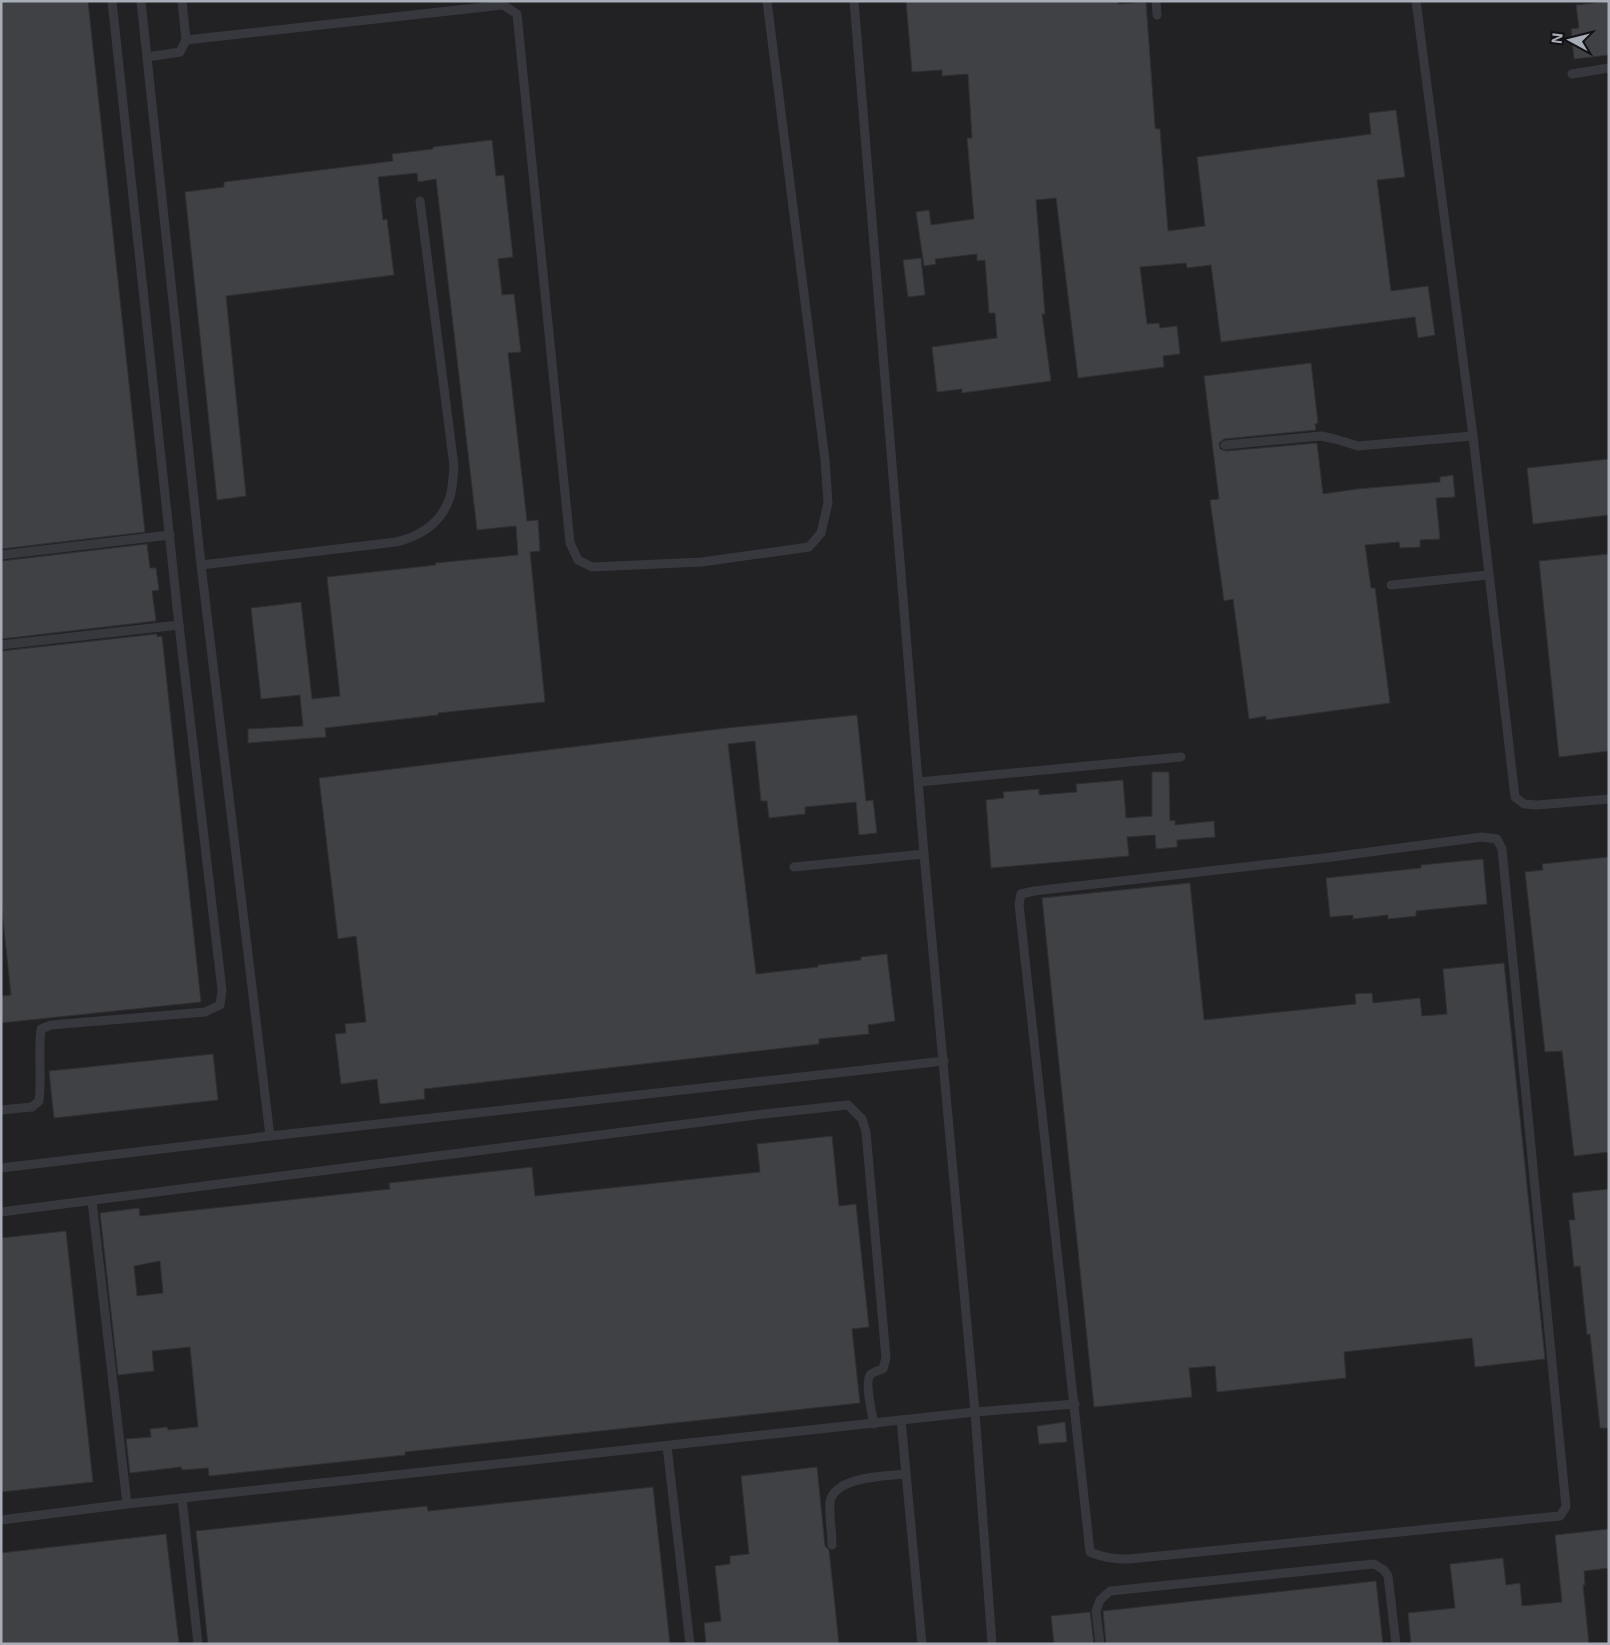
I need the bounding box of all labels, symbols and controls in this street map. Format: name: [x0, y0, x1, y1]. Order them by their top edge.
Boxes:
north arrow: [1545, 15, 1595, 65]
text: N: [1548, 32, 1566, 45]

